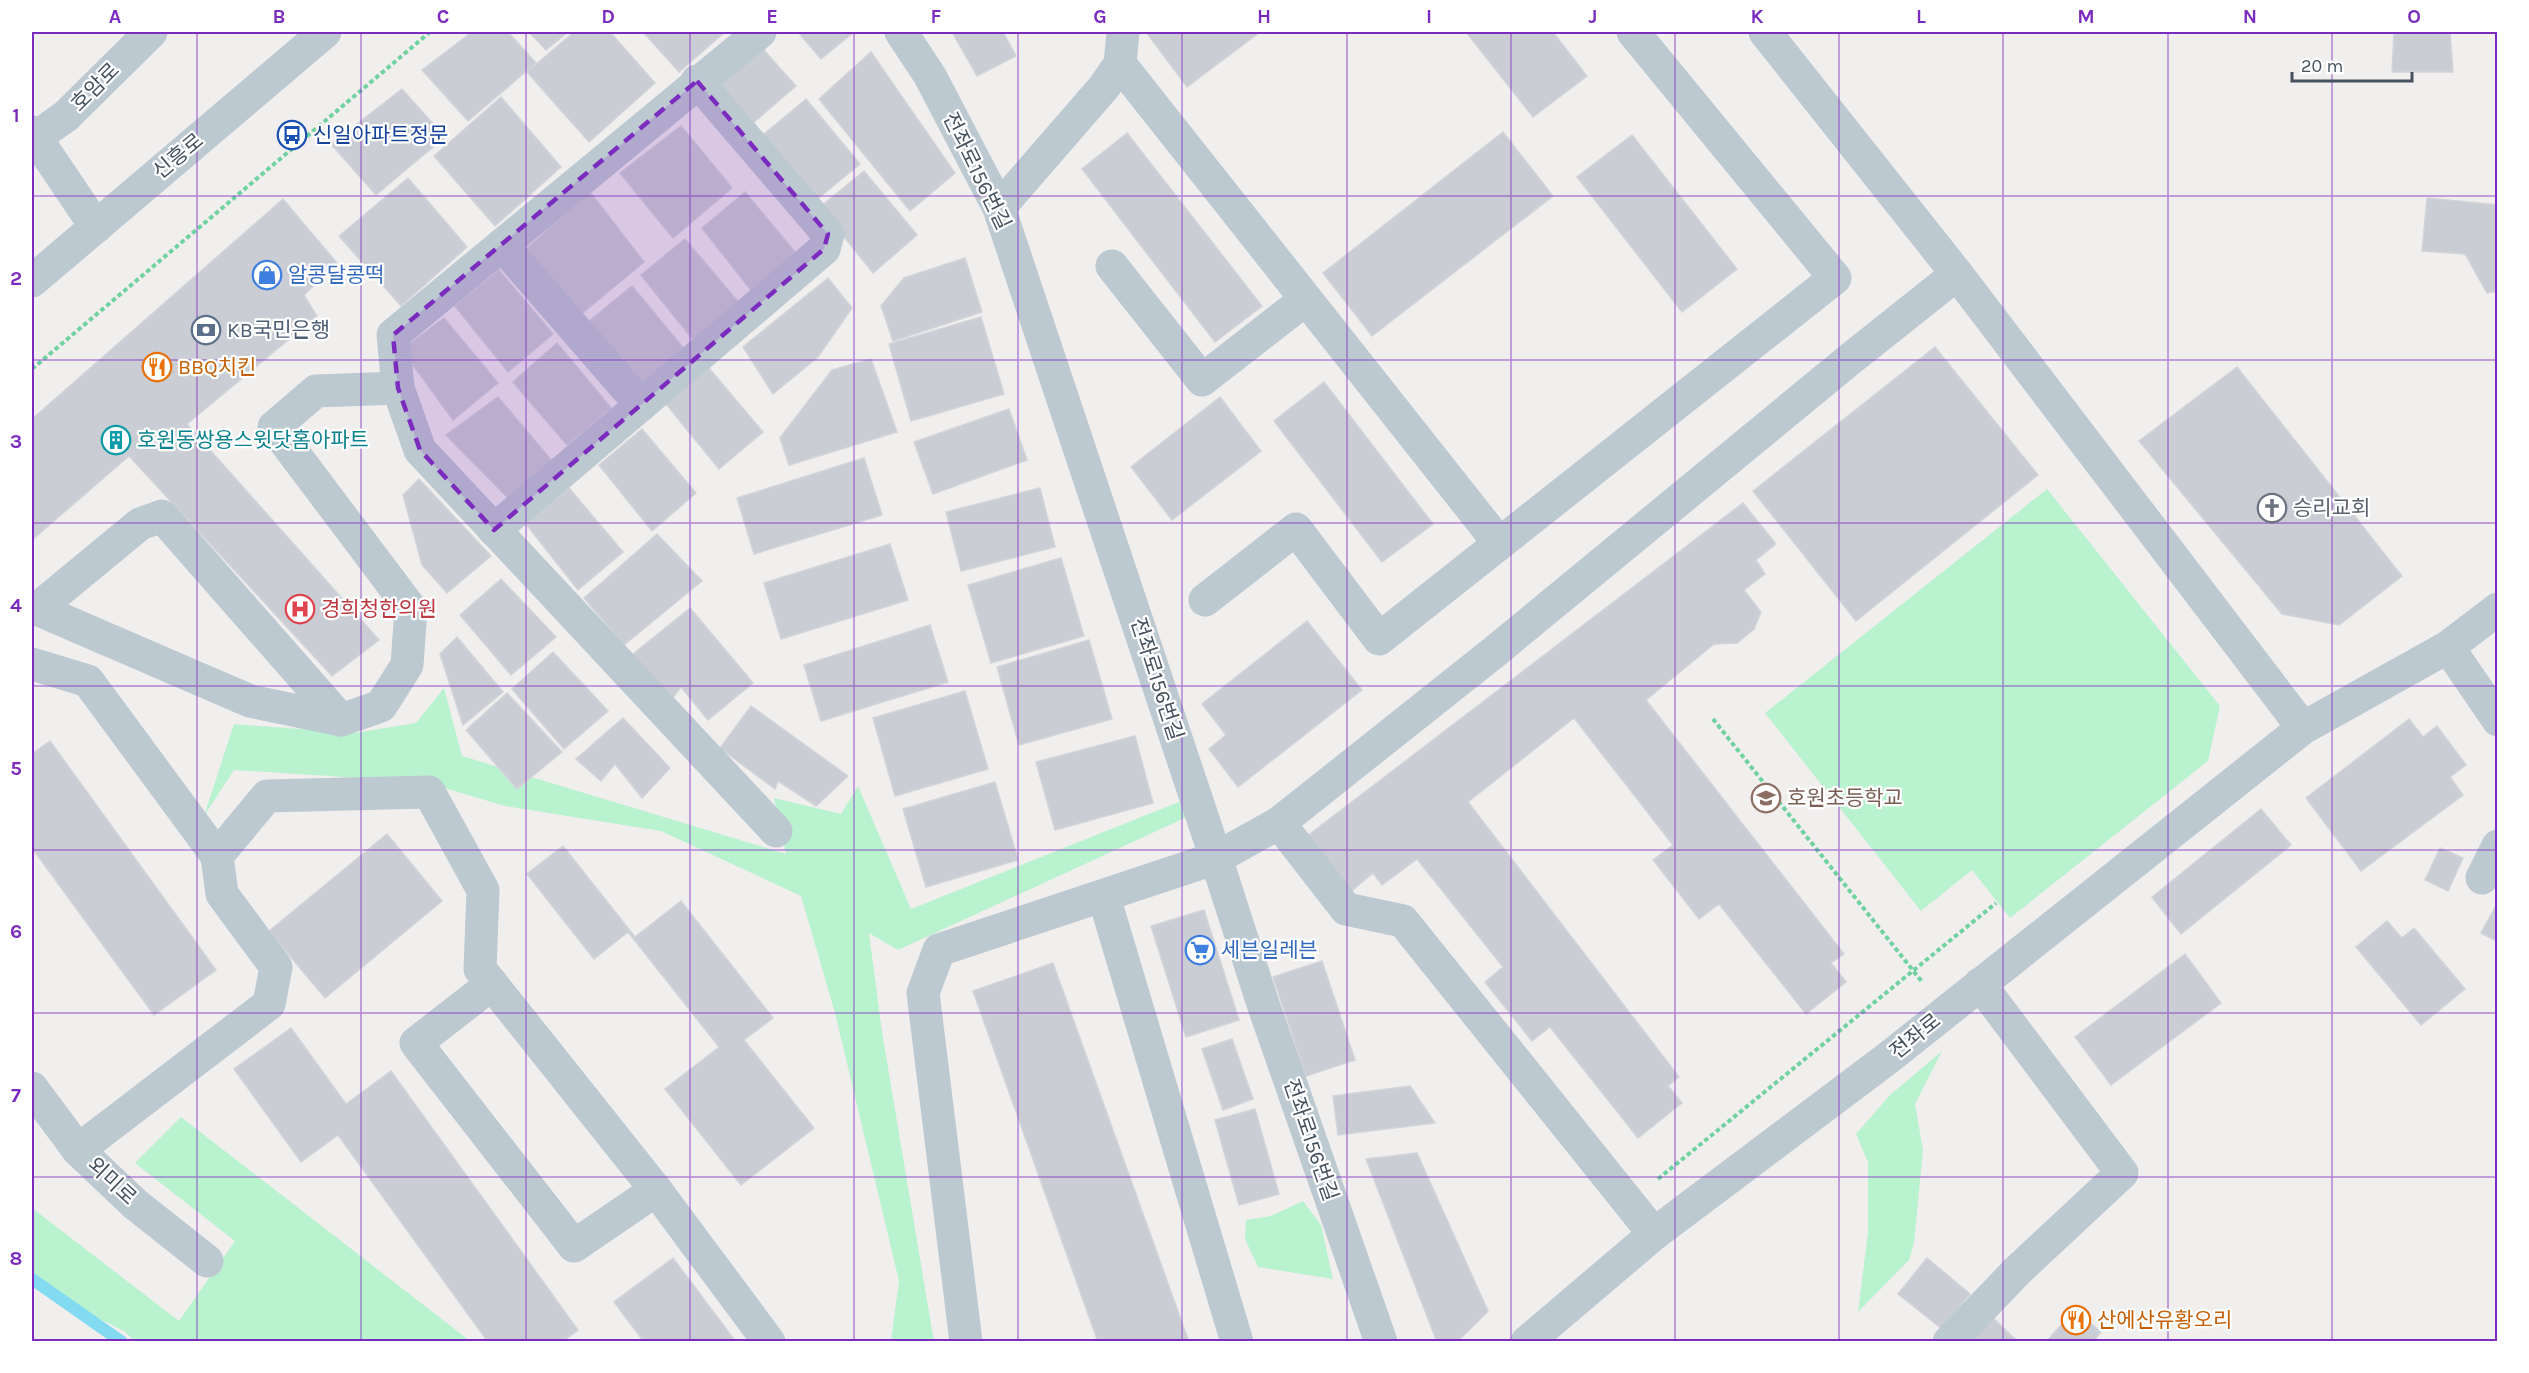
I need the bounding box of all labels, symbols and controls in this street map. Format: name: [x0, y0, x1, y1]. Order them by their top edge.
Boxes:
text: A: [109, 5, 122, 28]
text: B: [273, 5, 285, 28]
text: C: [437, 5, 449, 28]
text: D: [601, 5, 615, 28]
text: E: [766, 5, 778, 28]
text: F: [931, 5, 942, 28]
text: G: [1093, 5, 1107, 28]
text: H: [1257, 5, 1271, 28]
text: I: [1426, 5, 1432, 28]
text: J: [1589, 5, 1597, 28]
text: K: [1750, 5, 1764, 28]
text: L: [1916, 5, 1926, 28]
text: M: [2077, 5, 2095, 28]
text: N: [2243, 5, 2257, 28]
text: O: [2407, 5, 2421, 28]
scale bar: [2292, 45, 2412, 83]
text: 20 m: [2301, 55, 2343, 77]
street label: 호암로: [66, 58, 124, 116]
text: 1: [12, 104, 20, 127]
street label: 전좌로156번길: [938, 108, 1016, 234]
bus stop icon: 신일아파트정문: [276, 119, 308, 151]
place label: 신일아파트정문: [313, 123, 448, 147]
street label: 신흥로: [148, 128, 208, 184]
shop icon: 알콩달콩떡: [251, 259, 283, 291]
place label: 알콩달콩떡: [288, 263, 385, 287]
text: 2: [10, 267, 22, 290]
bank icon: KB국민은행: [190, 314, 222, 346]
place label: KB국민은행: [227, 318, 330, 342]
restaurant icon: BBQ치킨: [141, 351, 173, 383]
place label: BBQ치킨: [178, 355, 256, 379]
building icon: 호원동쌍용스윗닷홈아파트: [100, 424, 132, 456]
place label: 호원동쌍용스윗닷홈아파트: [137, 428, 369, 452]
text: 3: [10, 430, 22, 453]
church icon: 승리교회: [2256, 492, 2288, 524]
place label: 승리교회: [2293, 496, 2370, 520]
hospital icon: 경희청한의원: [284, 593, 316, 625]
text: 4: [10, 594, 22, 617]
place label: 경희청한의원: [321, 597, 437, 621]
street label: 전좌로156번길: [1126, 615, 1188, 743]
text: 5: [10, 757, 22, 780]
school or university icon: 호원초등학교: [1750, 782, 1782, 814]
place label: 호원초등학교: [1787, 786, 1903, 810]
text: 6: [10, 920, 22, 943]
supermarket icon: 세븐일레븐: [1184, 934, 1216, 966]
place label: 세븐일레븐: [1221, 938, 1318, 962]
street label: 전좌로: [1885, 1008, 1945, 1064]
street label: 전좌로156번길: [1279, 1076, 1343, 1204]
text: 7: [11, 1084, 21, 1107]
street label: 외미로: [83, 1152, 141, 1210]
text: 8: [10, 1247, 22, 1270]
restaurant icon: 산에산유황오리: [2060, 1304, 2092, 1336]
place label: 산에산유황오리: [2097, 1308, 2232, 1332]

